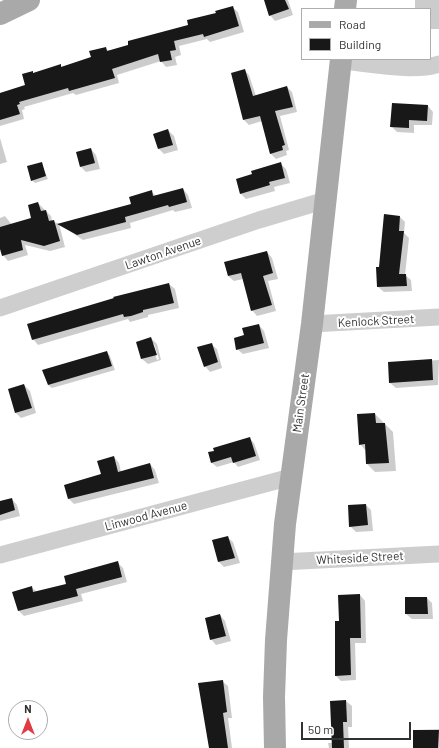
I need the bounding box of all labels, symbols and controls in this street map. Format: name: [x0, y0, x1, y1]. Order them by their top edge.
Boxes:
legend: [301, 8, 431, 60]
text: Road: [339, 17, 366, 31]
text: Building: [339, 37, 381, 51]
street label: Lawton Avenue: [123, 233, 203, 273]
street label: Kenlock Street: [337, 312, 415, 330]
street label: Main Street: [290, 373, 312, 433]
street label: Linwood Avenue: [103, 498, 189, 534]
street label: Whiteside Street: [316, 549, 404, 567]
north arrow: [8, 700, 48, 740]
text: N: [24, 702, 32, 715]
scale bar: [303, 714, 413, 740]
text: 50 m: [308, 722, 333, 736]

